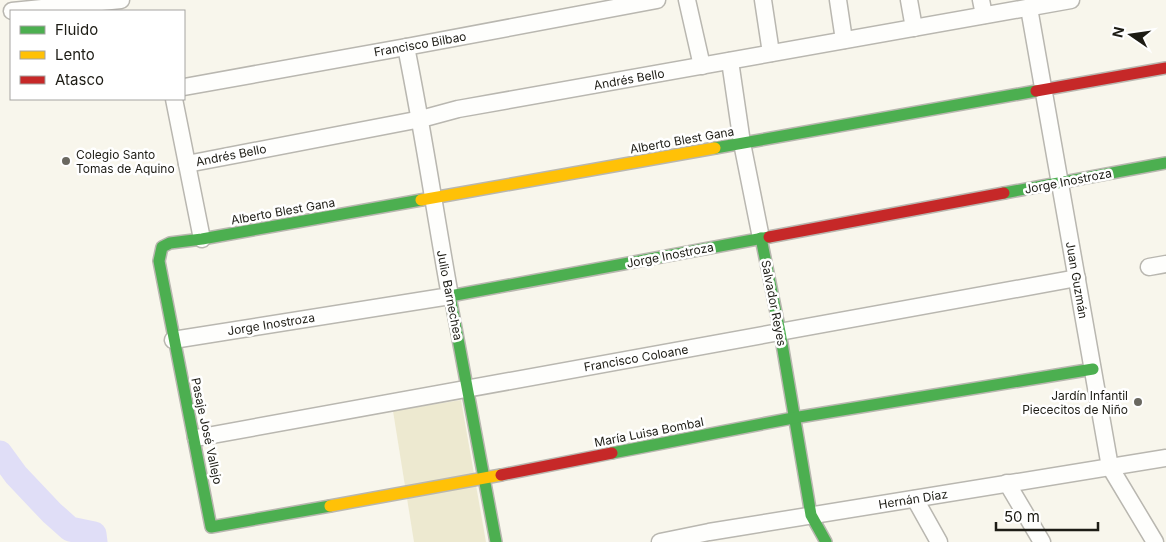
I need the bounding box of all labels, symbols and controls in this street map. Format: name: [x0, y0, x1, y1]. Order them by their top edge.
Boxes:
legend: [10, 10, 185, 100]
north arrow: [1106, 10, 1156, 60]
text: Fluido: [55, 20, 98, 39]
text: N: [1108, 25, 1127, 39]
street label: Francisco Bilbao: [373, 28, 467, 60]
text: Lento: [55, 45, 95, 64]
street label: Andrés Bello: [592, 65, 666, 93]
text: Atasco: [55, 70, 104, 89]
street label: Alberto Blest Gana: [629, 123, 735, 157]
street label: Andrés Bello: [194, 141, 268, 169]
place label: Colegio Santo Tomas de Aquino: [76, 147, 175, 176]
marker: Colegio Santo Tomas de Aquino: [60, 155, 72, 167]
street label: Jorge Inostroza: [1023, 165, 1113, 197]
street label: Alberto Blest Gana: [230, 194, 336, 228]
street label: Jorge Inostroza: [625, 239, 715, 271]
street label: Juan Guzmán: [1063, 240, 1091, 320]
street label: Julio Barnechea: [434, 249, 466, 341]
street label: Salvador Reyes: [758, 259, 790, 347]
street label: Jorge Inostroza: [226, 310, 316, 338]
street label: Francisco Coloane: [583, 341, 689, 375]
street label: Pasaje José Vallejo: [188, 376, 226, 486]
place label: Jardín Infantil Piececitos de Niño: [1022, 388, 1128, 417]
marker: Jardín Infantil Piececitos de Niño: [1132, 396, 1144, 408]
street label: María Luisa Bombal: [593, 414, 705, 450]
street label: Hernán Díaz: [877, 486, 949, 512]
scale bar: [996, 500, 1098, 532]
text: 50 m: [1004, 507, 1040, 526]

